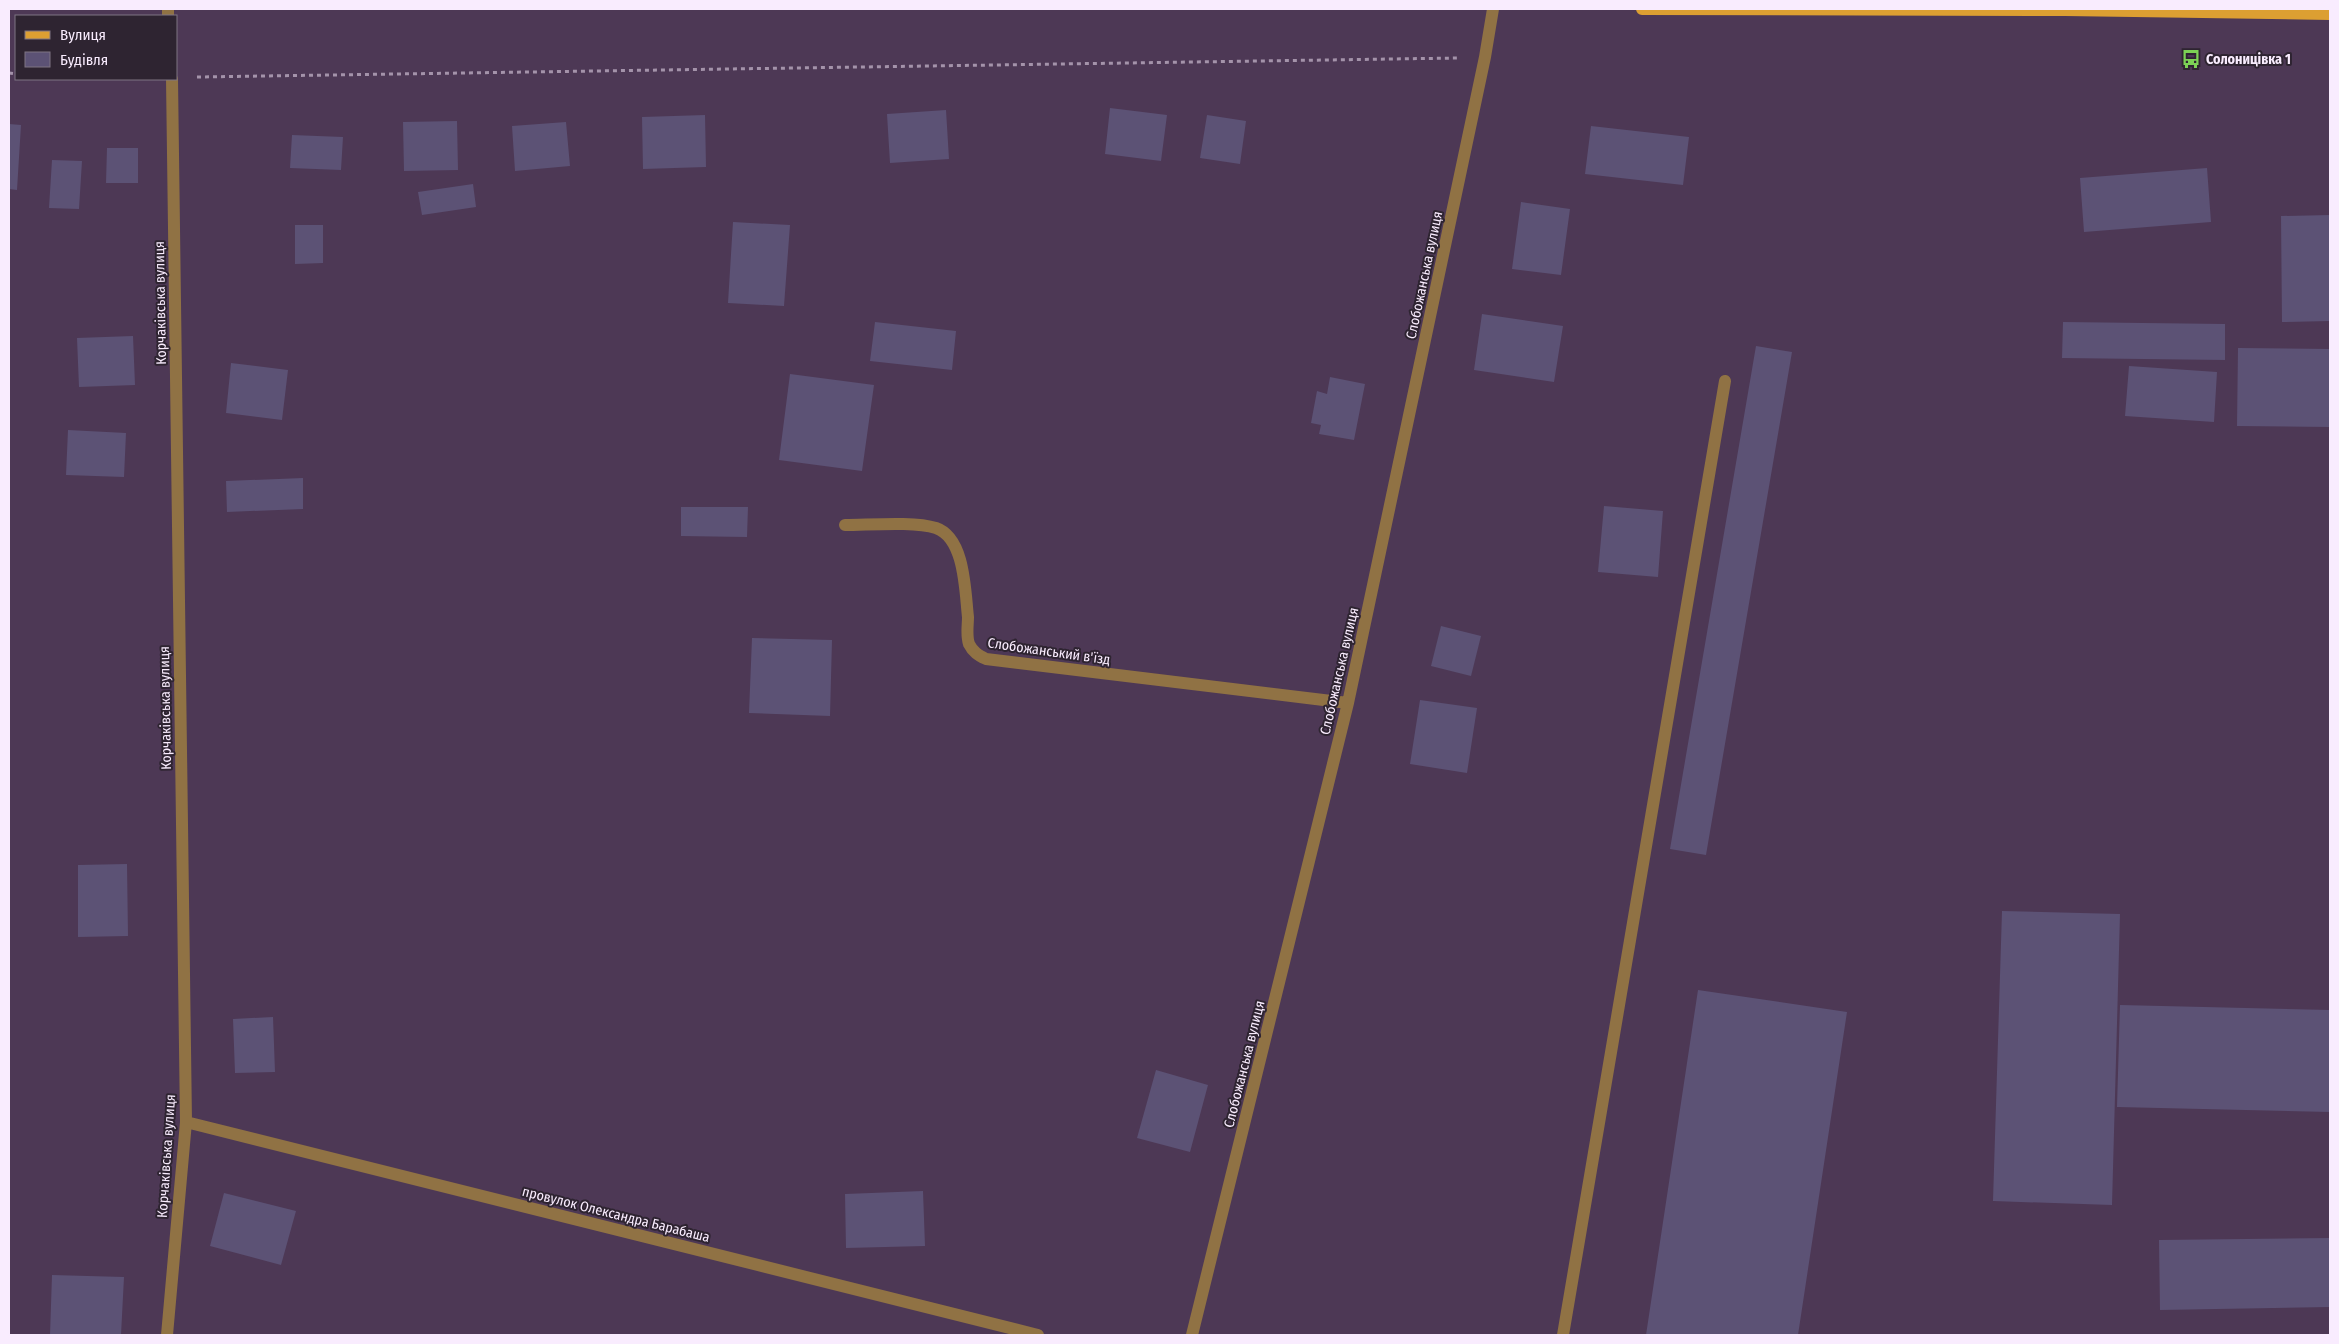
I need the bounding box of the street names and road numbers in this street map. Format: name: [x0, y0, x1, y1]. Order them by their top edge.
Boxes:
street label: Слобожанська вулиця: [1403, 210, 1446, 341]
street label: Корчаківська вулиця: [151, 241, 170, 365]
street label: Слобожанська вулиця: [1317, 606, 1362, 736]
street label: Слобожанський в'їзд: [987, 634, 1111, 669]
street label: Корчаківська вулиця: [156, 646, 175, 770]
street label: Слобожанська вулиця: [1220, 999, 1268, 1129]
street label: Корчаківська вулиця: [154, 1094, 179, 1218]
street label: провулок Олександра Барабаша: [520, 1183, 712, 1246]

